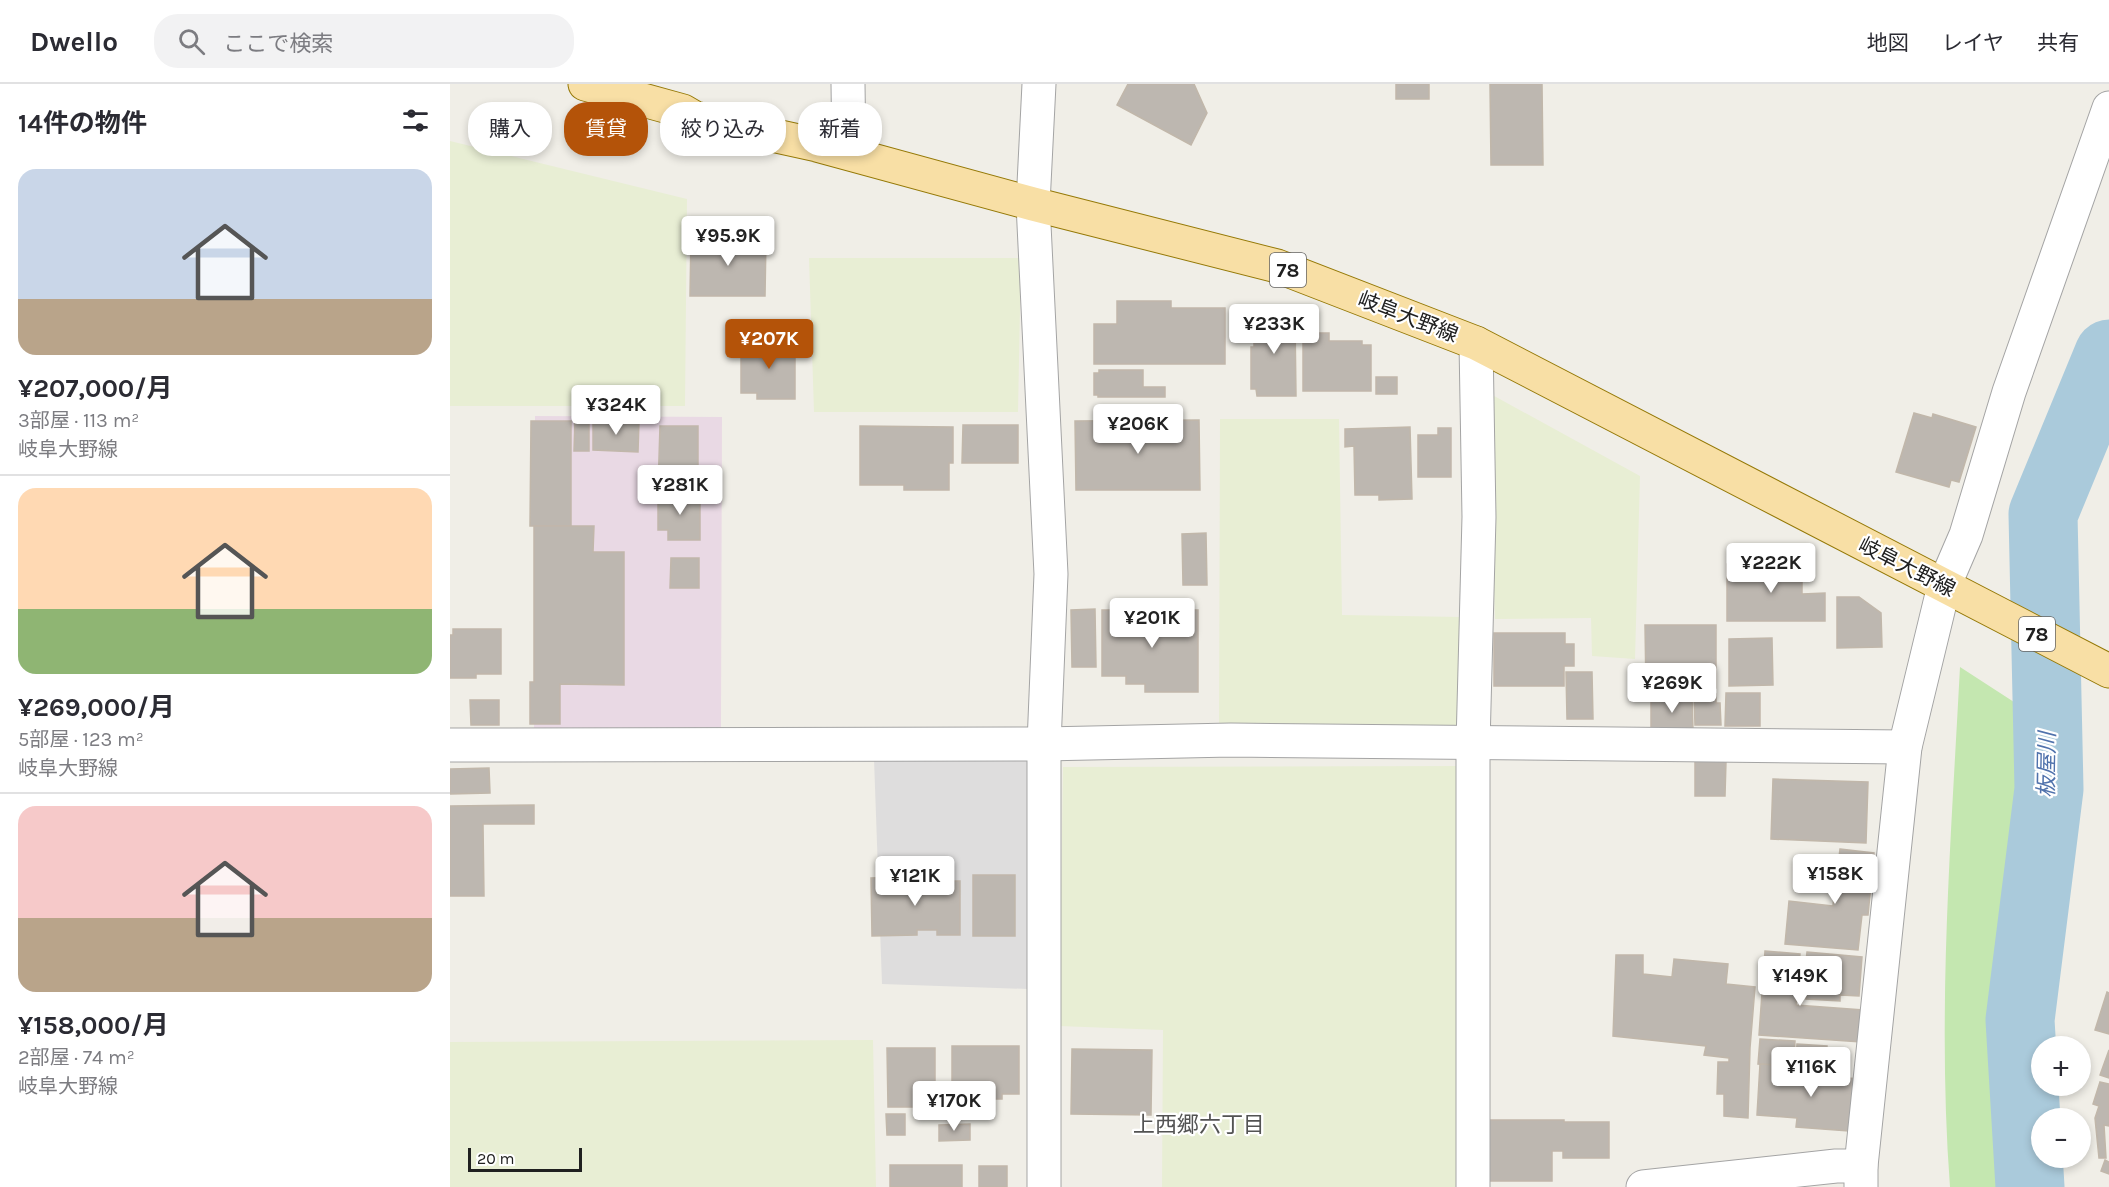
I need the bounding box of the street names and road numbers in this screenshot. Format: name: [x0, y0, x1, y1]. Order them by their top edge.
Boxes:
road number: 78: [1270, 253, 1306, 287]
street label: 岐阜大野線: [1355, 287, 1461, 347]
street label: 岐阜大野線: [1855, 532, 1959, 602]
road number: 78: [2019, 617, 2055, 651]

